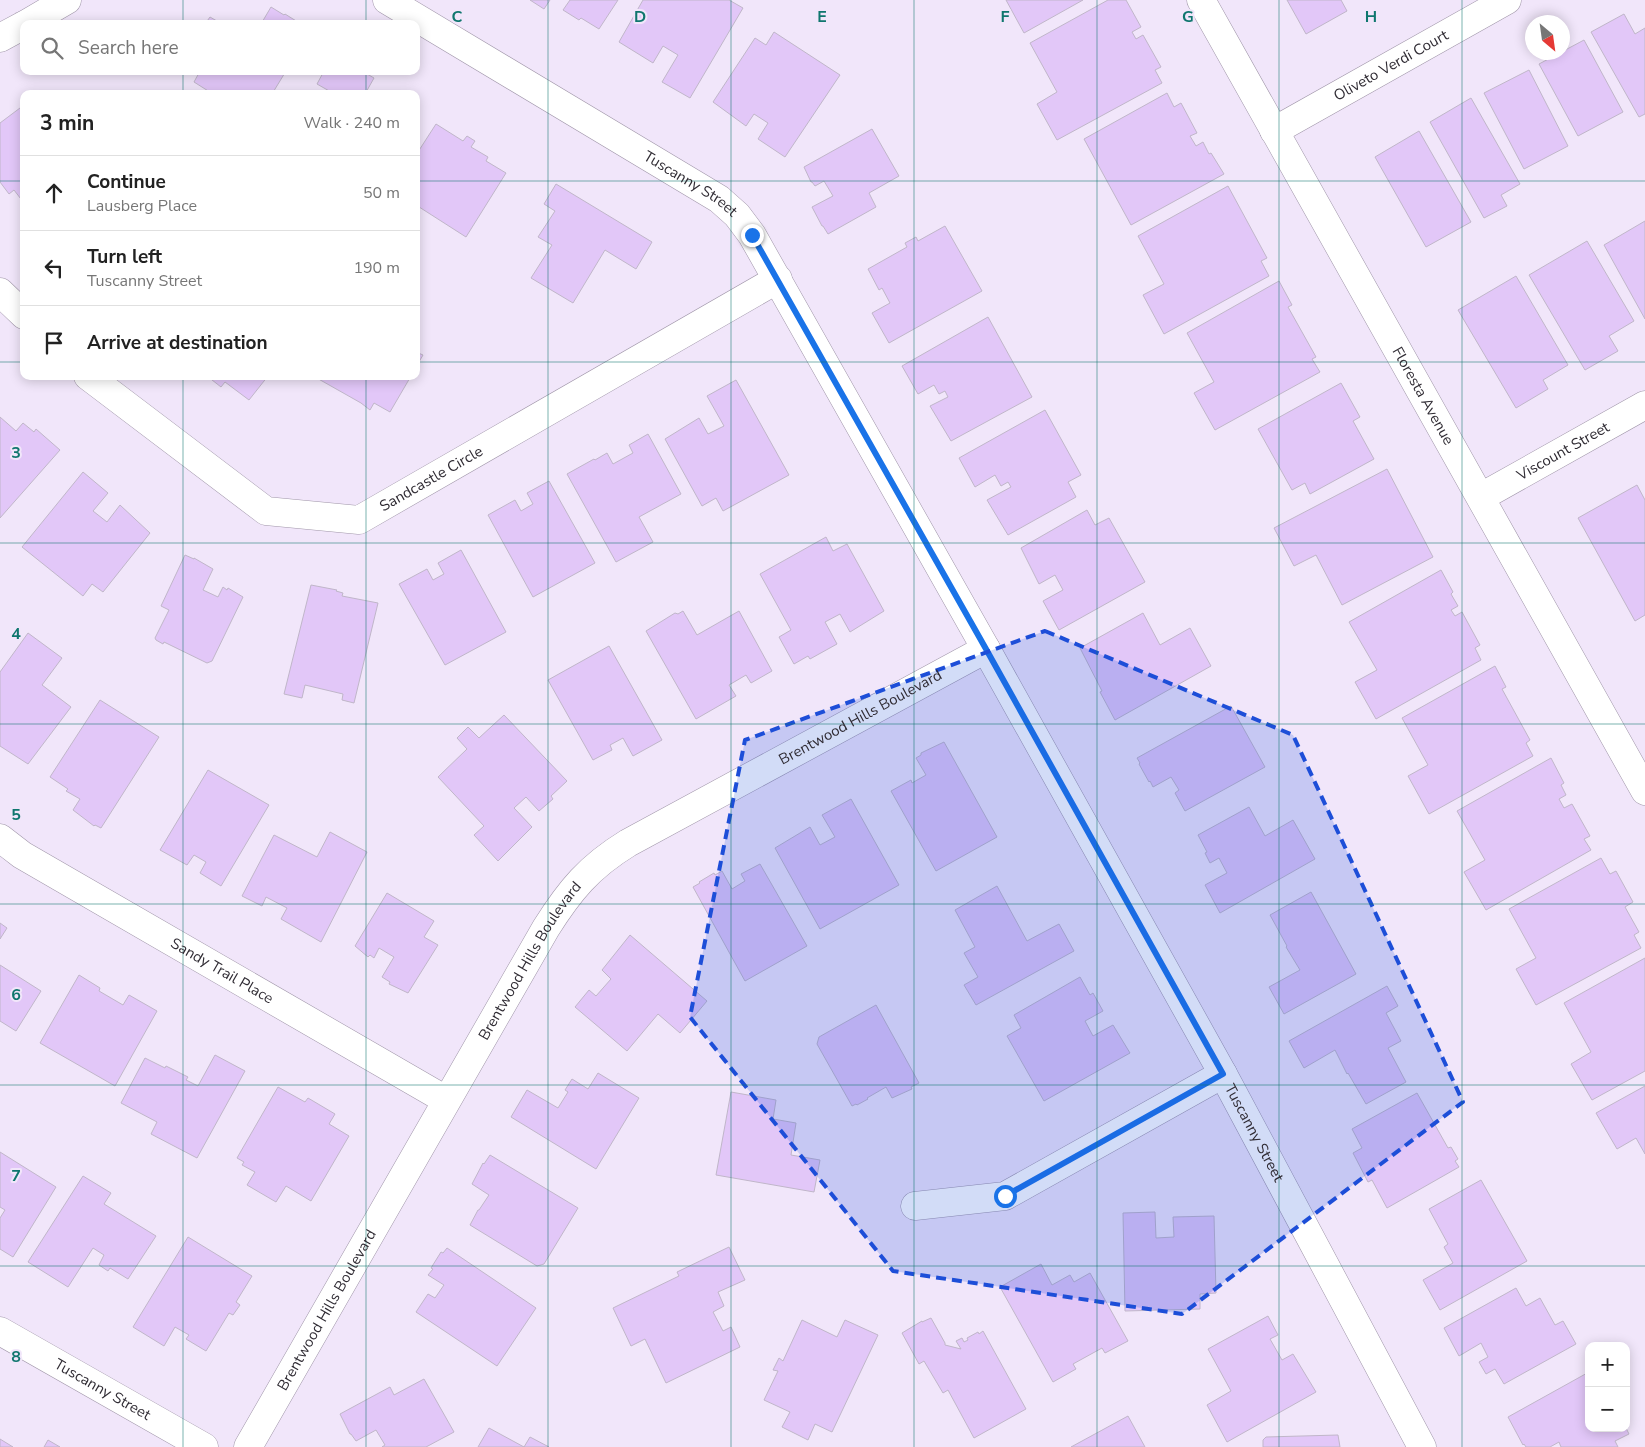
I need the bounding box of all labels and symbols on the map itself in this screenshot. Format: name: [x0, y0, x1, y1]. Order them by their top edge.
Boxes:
text: C: [452, 6, 463, 28]
text: D: [634, 6, 646, 28]
text: E: [817, 6, 827, 28]
text: F: [1001, 6, 1010, 28]
text: G: [1182, 6, 1194, 28]
text: H: [1365, 6, 1377, 28]
north arrow: [1525, 15, 1570, 60]
street label: Oliveto Verdi Court: [1330, 25, 1452, 106]
street label: Tuscanny Street: [640, 146, 743, 222]
route end: [741, 224, 764, 247]
street label: Floresta Avenue: [1388, 343, 1459, 449]
street label: Viscount Street: [1512, 417, 1614, 485]
street label: Sandcastle Circle: [376, 441, 486, 516]
text: 3: [11, 442, 21, 464]
text: 4: [11, 623, 21, 645]
street label: Brentwood Hills Boulevard: [775, 665, 945, 769]
text: 5: [11, 804, 21, 826]
street label: Brentwood Hills Boulevard: [474, 877, 586, 1044]
street label: Sandy Trail Place: [167, 933, 277, 1008]
text: 6: [11, 984, 21, 1006]
street label: Tuscanny Street: [1220, 1080, 1289, 1186]
text: 7: [11, 1165, 21, 1187]
route start: [994, 1185, 1017, 1208]
street label: Brentwood Hills Boulevard: [273, 1226, 381, 1394]
text: 8: [11, 1346, 21, 1368]
street label: Tuscanny Street: [51, 1354, 155, 1425]

